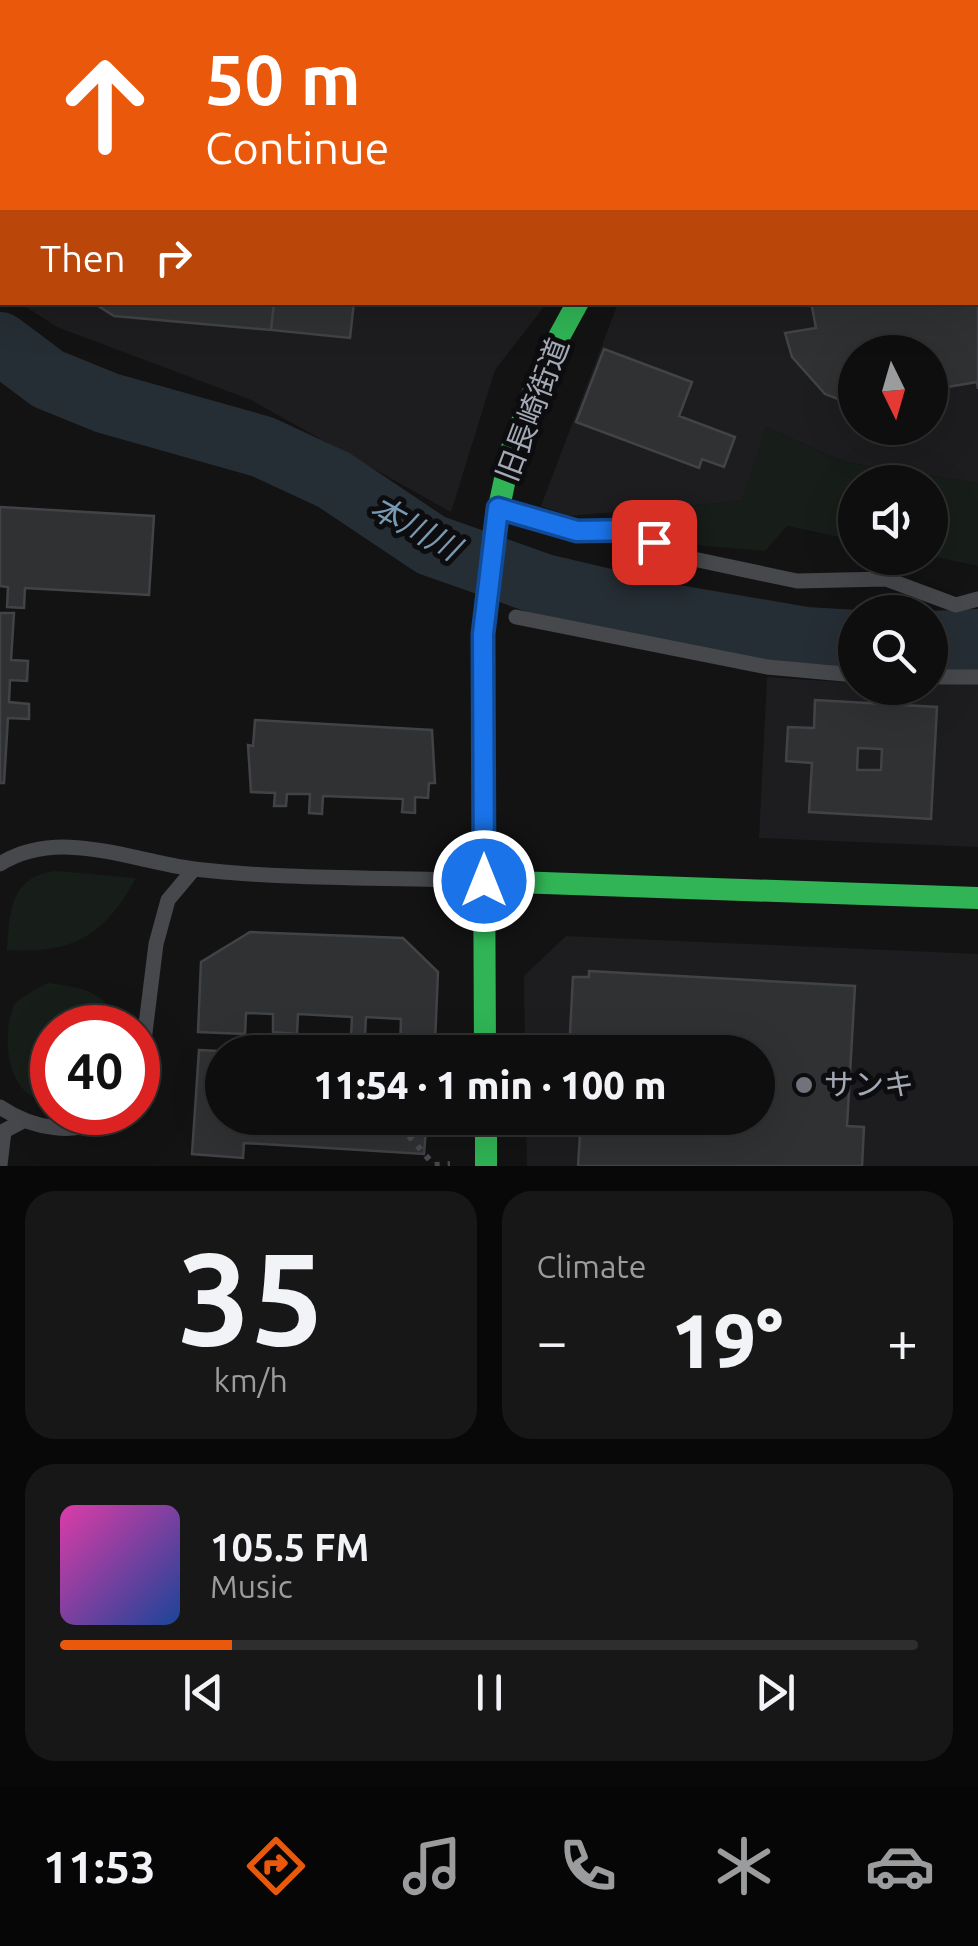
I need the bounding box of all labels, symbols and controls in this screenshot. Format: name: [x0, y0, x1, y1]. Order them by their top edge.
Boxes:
icon: ahead: [40, 40, 170, 170]
text: 50 m: [205, 40, 361, 118]
text: Continue: [205, 122, 389, 173]
icon: right: [146, 230, 201, 285]
text: Then: [40, 237, 126, 279]
street label: 旧長崎街道: [489, 334, 575, 486]
north arrow: [838, 335, 948, 445]
map controls: [838, 335, 948, 705]
button: sound: [838, 465, 948, 575]
water label: 本川川: [365, 488, 469, 568]
pin: [612, 500, 697, 585]
icon: arrive: [627, 515, 682, 570]
button: search: [838, 595, 948, 705]
position arrow: [432, 829, 536, 933]
speed limit sign: 40: [30, 1005, 160, 1135]
text: 11:54 · 1 min · 100 m: [313, 1064, 667, 1106]
place label: サンキ: [824, 1067, 914, 1101]
marker: サンキ: [793, 1074, 815, 1096]
text: 35: [177, 1224, 324, 1370]
text: Climate: [537, 1248, 647, 1284]
text: 19°: [671, 1298, 783, 1382]
text: −: [537, 1310, 568, 1371]
text: +: [887, 1310, 918, 1371]
text: km/h: [214, 1362, 288, 1398]
text: 105.5 FM: [210, 1526, 369, 1568]
text: Music: [210, 1568, 293, 1604]
icon: previous: [176, 1665, 231, 1720]
icon: pause: [462, 1665, 517, 1720]
icon: next: [748, 1665, 803, 1720]
icon: directions: [241, 1831, 311, 1901]
icon: music: [397, 1831, 467, 1901]
icon: phone: [553, 1831, 623, 1901]
icon: climate: [709, 1831, 779, 1901]
icon: car: [865, 1831, 935, 1901]
text: 11:53: [43, 1841, 156, 1892]

